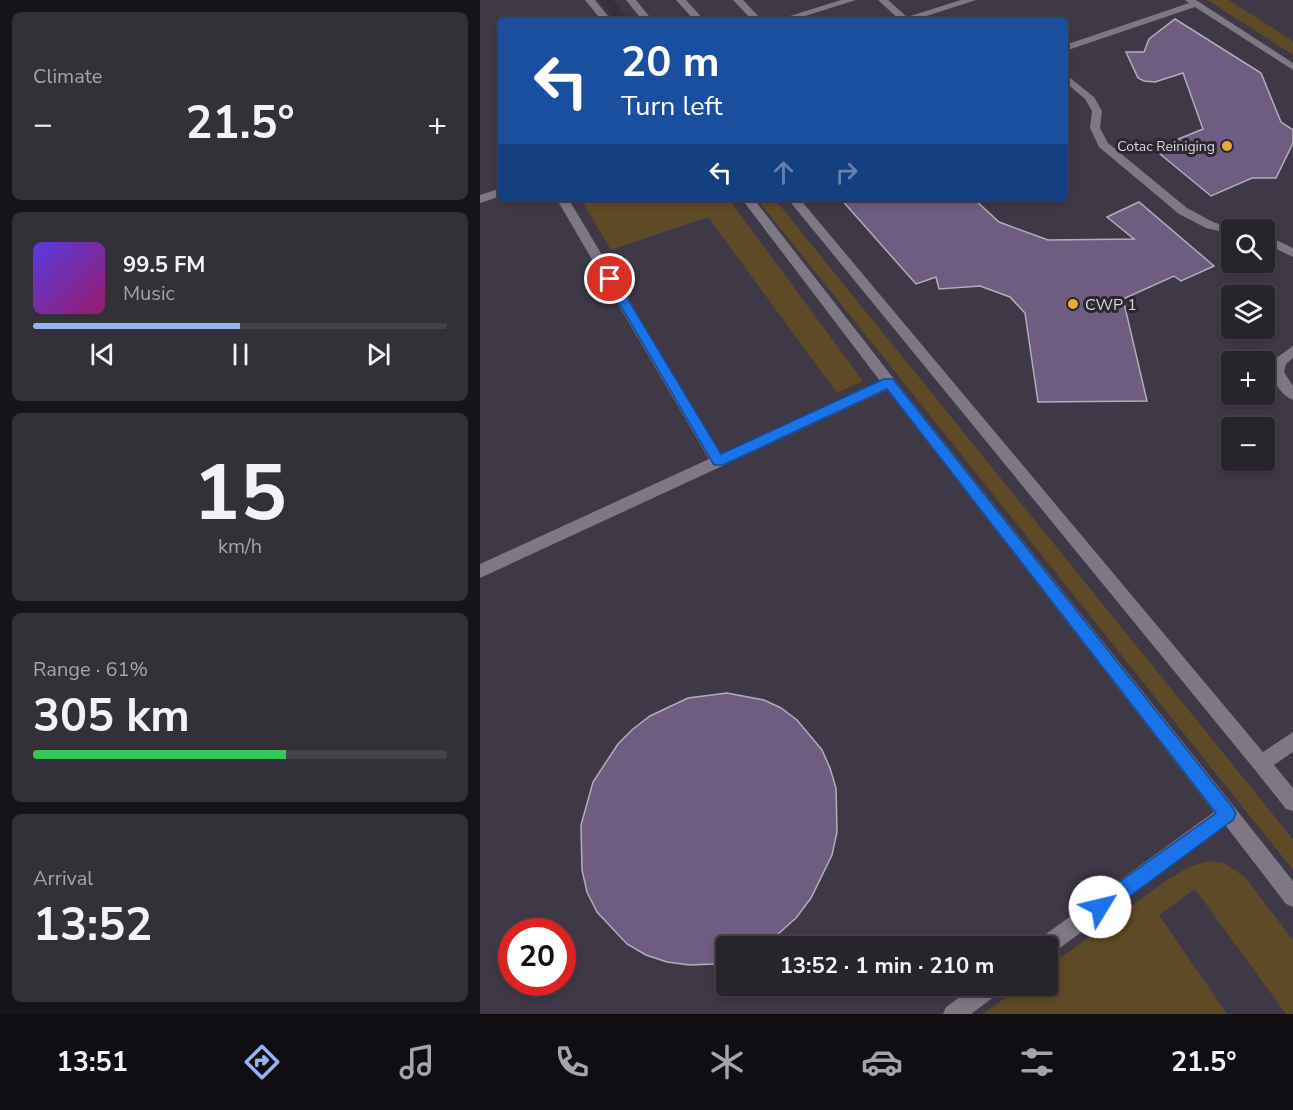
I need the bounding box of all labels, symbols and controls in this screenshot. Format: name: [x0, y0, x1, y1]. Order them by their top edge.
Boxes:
text: 20 m: [621, 34, 720, 91]
icon: left: [522, 42, 600, 120]
text: Climate: [33, 63, 102, 90]
text: Turn left: [621, 88, 722, 125]
text: 21.5°: [185, 93, 295, 154]
text: −: [33, 102, 53, 147]
text: +: [427, 102, 447, 147]
place label: Cotac Reiniging: [1117, 137, 1215, 156]
marker: Cotac Reiniging: [1220, 139, 1234, 153]
icon: left: [704, 156, 737, 189]
icon: ahead: [767, 156, 800, 189]
icon: right: [830, 156, 863, 189]
map controls: [1221, 219, 1275, 471]
button: search: [1221, 219, 1275, 273]
text: 99.5 FM: [123, 250, 205, 280]
pin: [584, 253, 635, 304]
icon: arrive: [593, 262, 626, 295]
text: Music: [123, 280, 175, 307]
button: layers: [1221, 285, 1275, 339]
place label: CWP 1: [1085, 294, 1137, 316]
marker: CWP 1: [1066, 297, 1080, 311]
icon: previous: [86, 338, 119, 371]
icon: pause: [224, 338, 257, 371]
icon: next: [362, 338, 395, 371]
button: +: [1221, 351, 1275, 405]
button: −: [1221, 417, 1275, 471]
text: 15: [193, 440, 287, 547]
text: km/h: [218, 533, 262, 560]
text: Range · 61%: [33, 656, 148, 683]
text: 305 km: [33, 686, 190, 747]
text: Arrival: [33, 865, 93, 892]
position arrow: [1068, 875, 1132, 939]
text: 13:52: [33, 895, 152, 956]
speed limit sign: 20: [498, 918, 576, 996]
text: 13:52 · 1 min · 210 m: [780, 951, 994, 981]
icon: directions: [241, 1041, 283, 1083]
icon: music: [396, 1041, 438, 1083]
icon: phone: [551, 1041, 593, 1083]
icon: climate: [706, 1041, 748, 1083]
icon: car: [861, 1041, 903, 1083]
icon: filters: [1016, 1041, 1058, 1083]
text: 13:51: [56, 1044, 128, 1081]
text: 21.5°: [1171, 1044, 1236, 1081]

